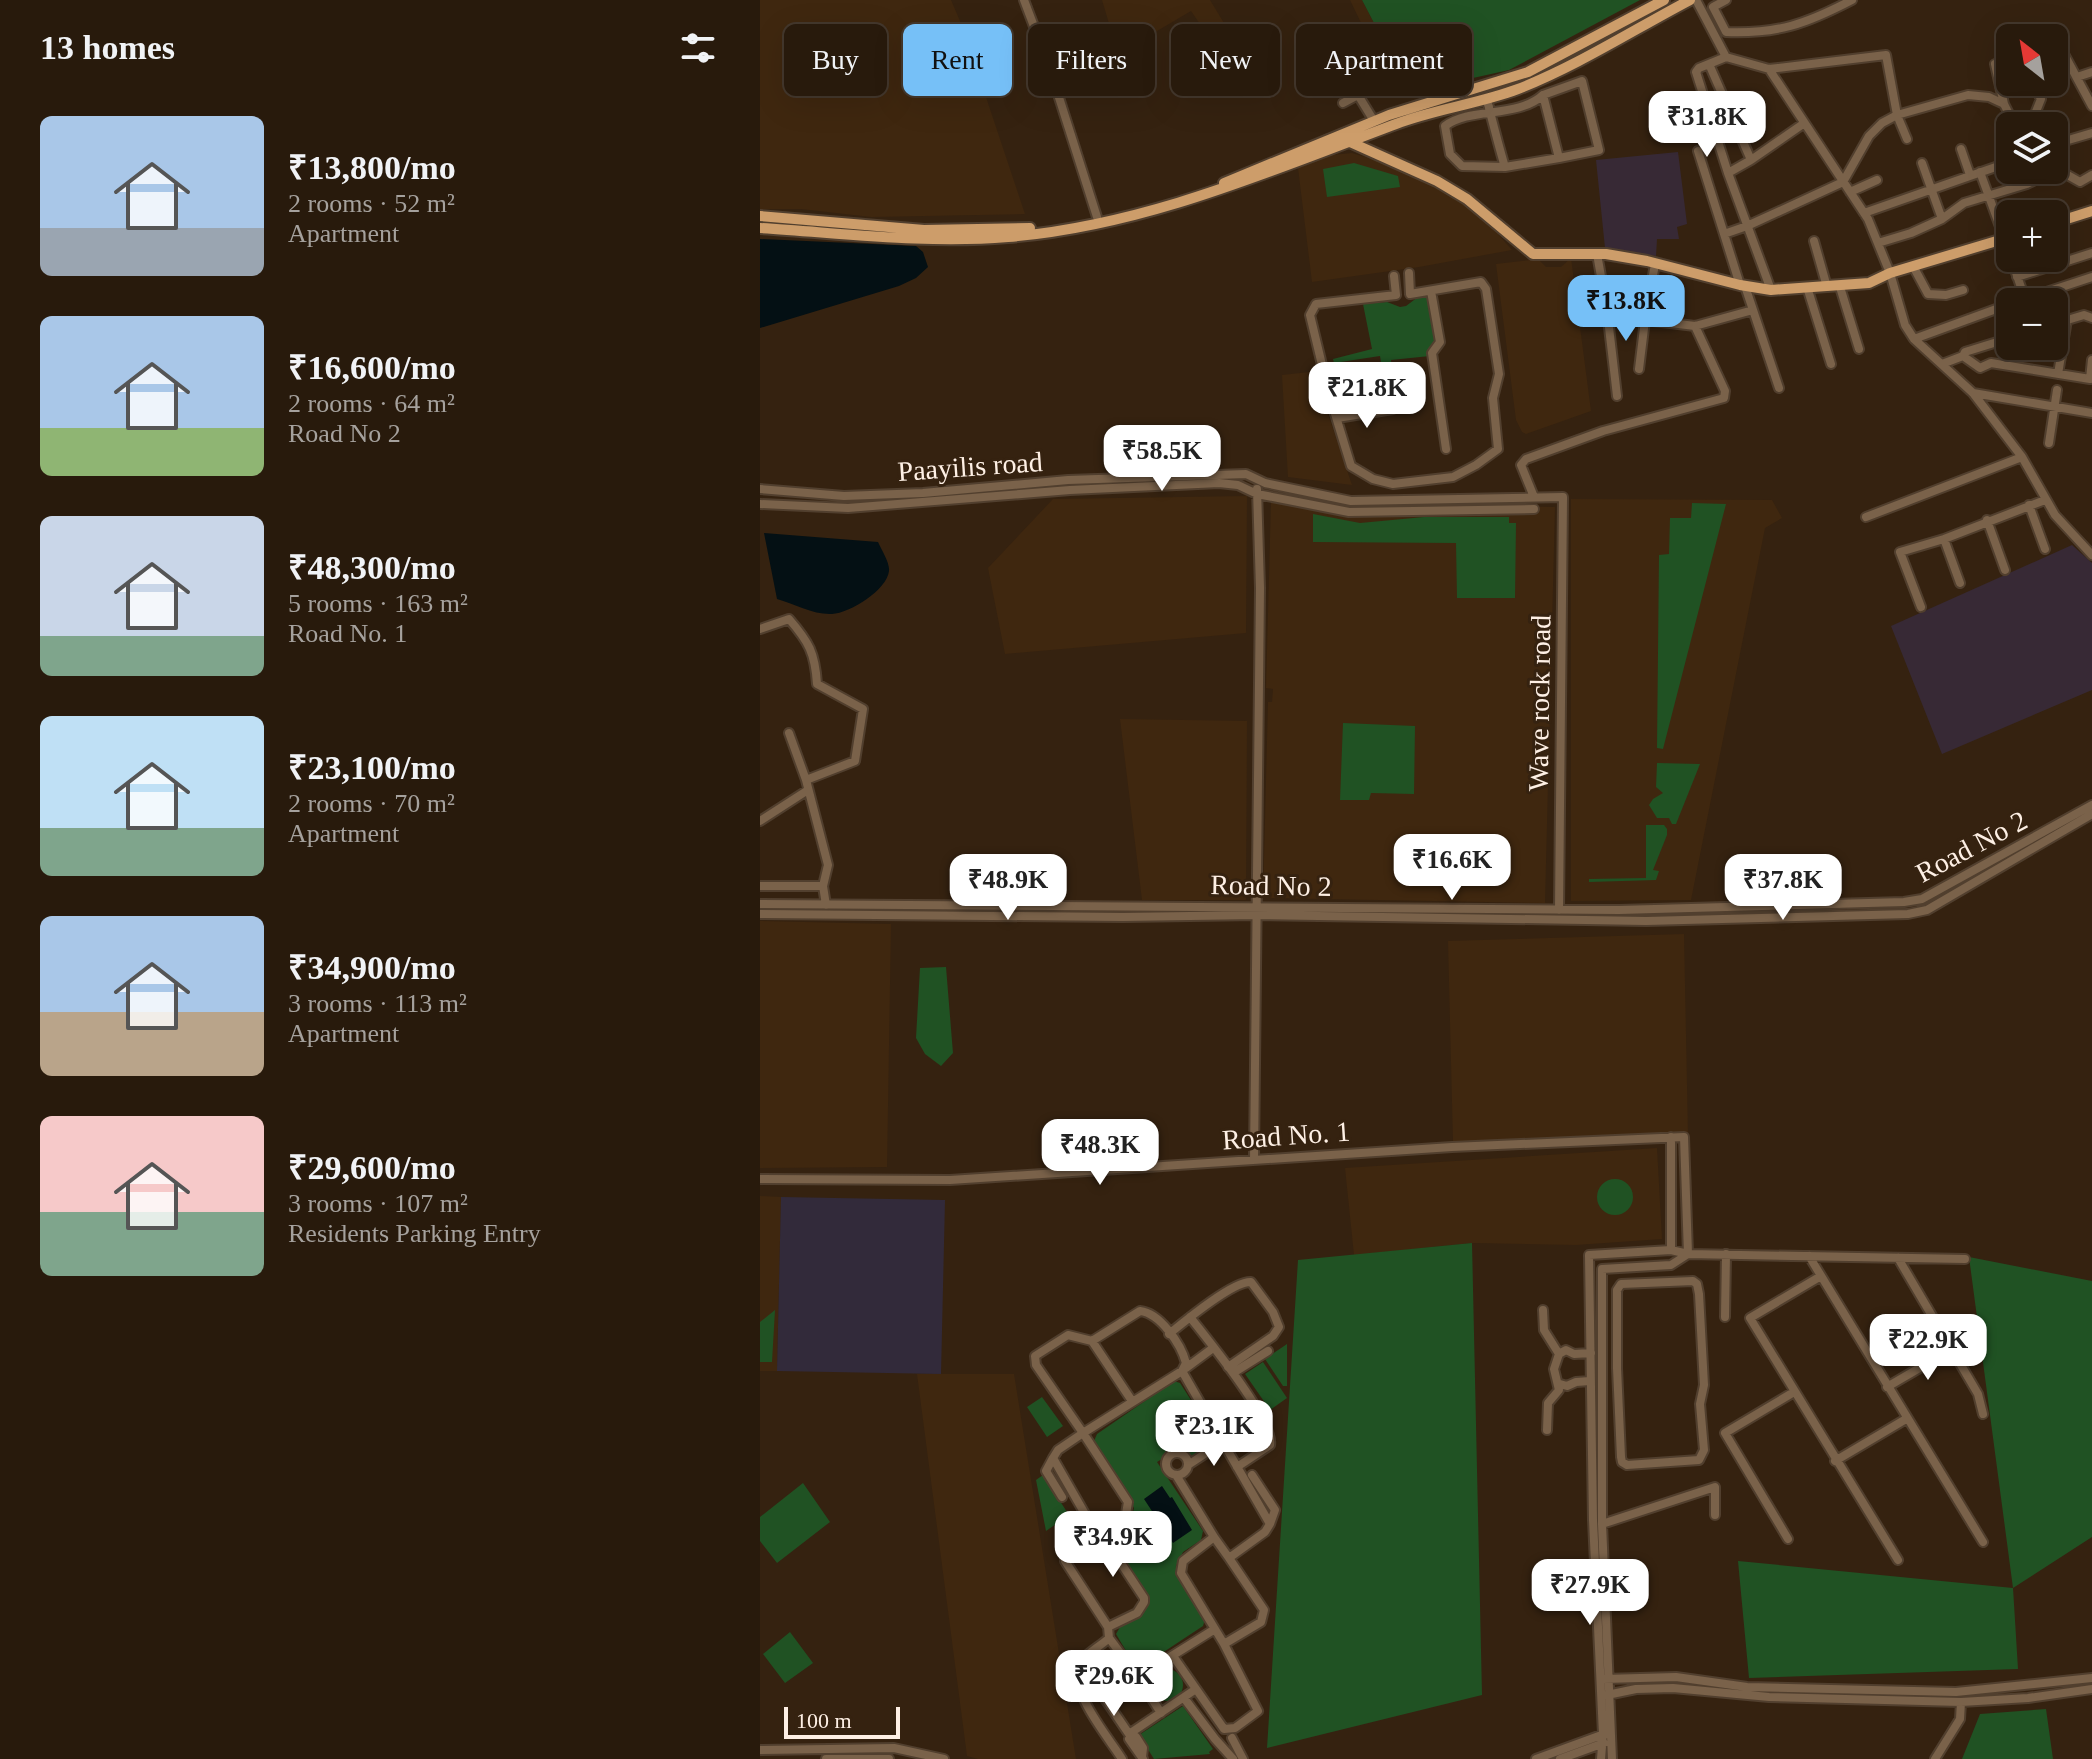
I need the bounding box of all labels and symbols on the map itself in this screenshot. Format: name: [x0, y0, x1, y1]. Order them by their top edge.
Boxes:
north arrow: [1996, 24, 2068, 96]
pin: ₹31.8K: [1642, 91, 1772, 159]
pin: ₹13.8K: [1561, 275, 1691, 343]
pin: ₹21.8K: [1302, 362, 1432, 430]
pin: ₹58.5K: [1097, 425, 1227, 493]
street label: Paayilis road: [896, 446, 1044, 487]
street label: Wave rock road: [1522, 614, 1557, 792]
street label: Road No 2: [1910, 804, 2032, 889]
pin: ₹16.6K: [1387, 834, 1517, 902]
pin: ₹48.9K: [943, 854, 1073, 922]
pin: ₹37.8K: [1718, 854, 1848, 922]
street label: Road No 2: [1210, 869, 1332, 902]
street label: Road No. 1: [1221, 1116, 1351, 1155]
pin: ₹48.3K: [1035, 1119, 1165, 1187]
pin: ₹22.9K: [1863, 1314, 1993, 1382]
pin: ₹23.1K: [1149, 1400, 1279, 1468]
pin: ₹34.9K: [1048, 1511, 1178, 1579]
pin: ₹27.9K: [1525, 1559, 1655, 1627]
pin: ₹29.6K: [1049, 1650, 1179, 1718]
scale bar: [784, 1703, 900, 1739]

